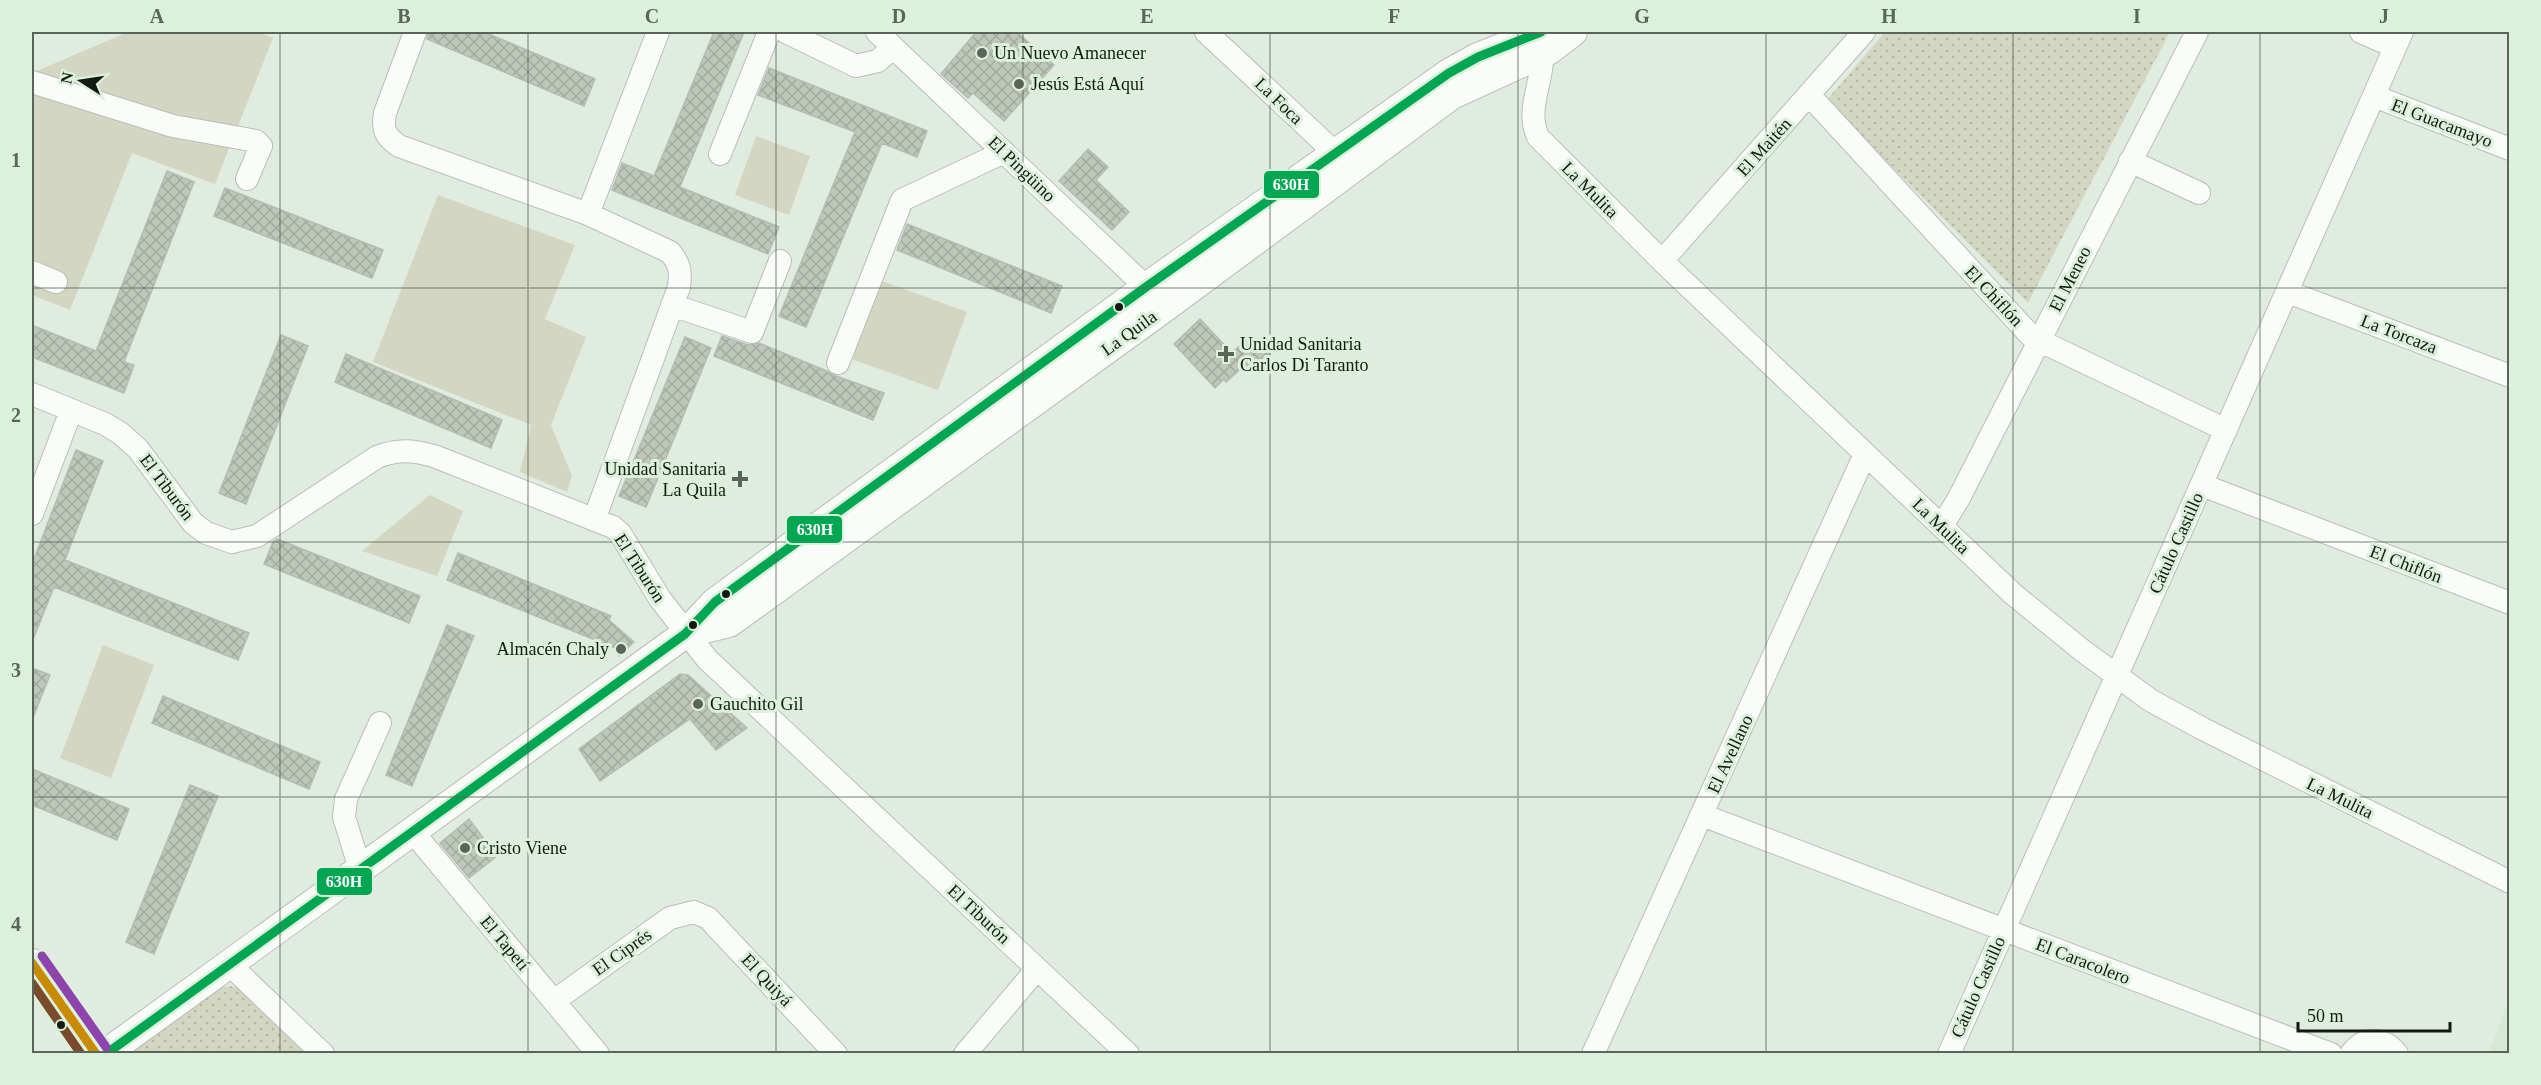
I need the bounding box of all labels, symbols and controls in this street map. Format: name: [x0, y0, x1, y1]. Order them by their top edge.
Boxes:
text: A: [150, 5, 165, 27]
text: B: [397, 5, 411, 27]
text: C: [645, 5, 659, 27]
text: D: [892, 5, 906, 27]
text: E: [1140, 5, 1154, 27]
text: F: [1388, 5, 1400, 27]
text: G: [1634, 5, 1650, 27]
text: H: [1881, 5, 1897, 27]
text: I: [2133, 5, 2141, 27]
text: J: [2379, 5, 2389, 27]
place label: Un Nuevo Amanecer: [994, 43, 1146, 63]
marker: Un Nuevo Amanecer: [975, 46, 989, 60]
north arrow: [51, 51, 111, 111]
text: N: [57, 70, 76, 85]
street label: La Foca: [1251, 73, 1307, 129]
place label: Jesús Está Aquí: [1031, 74, 1144, 94]
marker: Jesús Está Aquí: [1012, 77, 1026, 91]
street label: El Guacamayo: [2389, 95, 2495, 151]
street label: El Maitén: [1733, 114, 1795, 180]
street label: El Pingüino: [984, 132, 1060, 206]
text: 1: [11, 149, 21, 171]
street label: La Mulita: [1558, 158, 1622, 222]
line badge: 630H: [1263, 170, 1320, 199]
text: 630H: [1273, 176, 1310, 193]
street label: El Meneo: [2045, 243, 2095, 315]
street label: El Chiflón: [1961, 262, 2027, 330]
unlabelled marker: [1113, 301, 1125, 313]
street label: La Quila: [1097, 306, 1161, 360]
street label: La Torcaza: [2358, 310, 2440, 358]
place label: Unidad Sanitaria Carlos Di Taranto: [1240, 334, 1368, 375]
marker: Unidad Sanitaria Carlos Di Taranto: [1217, 345, 1235, 363]
text: 2: [11, 404, 21, 426]
street label: El Tiburón: [136, 450, 198, 524]
place label: Unidad Sanitaria La Quila: [605, 459, 726, 500]
marker: Unidad Sanitaria La Quila: [731, 470, 749, 488]
street label: Cátulo Castillo: [2145, 489, 2207, 597]
street label: La Mulita: [1908, 494, 1974, 558]
line badge: 630H: [786, 515, 843, 544]
text: 630H: [797, 521, 834, 538]
street label: El Tiburón: [611, 530, 669, 606]
street label: El Chiflón: [2367, 541, 2445, 587]
unlabelled marker: [720, 588, 732, 600]
unlabelled marker: [687, 619, 699, 631]
place label: Almacén Chaly: [497, 639, 609, 659]
marker: Almacén Chaly: [614, 642, 628, 656]
text: 3: [11, 659, 21, 681]
place label: Gauchito Gil: [710, 694, 803, 714]
marker: Gauchito Gil: [691, 697, 705, 711]
street label: El Avellano: [1703, 712, 1757, 796]
street label: La Mulita: [2303, 773, 2377, 823]
place label: Cristo Viene: [477, 838, 567, 858]
marker: Cristo Viene: [458, 841, 472, 855]
line badge: 630H: [316, 867, 373, 896]
text: 630H: [326, 873, 363, 890]
street label: El Tiburón: [944, 880, 1014, 948]
street label: El Tapetí: [476, 912, 534, 974]
text: 4: [11, 913, 21, 935]
street label: El Ciprés: [589, 924, 655, 980]
street label: Cátulo Castillo: [1947, 933, 2009, 1041]
street label: El Caracolero: [2033, 934, 2133, 988]
street label: El Quiyá: [738, 950, 796, 1010]
scale bar: [2298, 995, 2450, 1033]
text: 50 m: [2307, 1006, 2344, 1026]
unlabelled marker: [55, 1019, 67, 1031]

